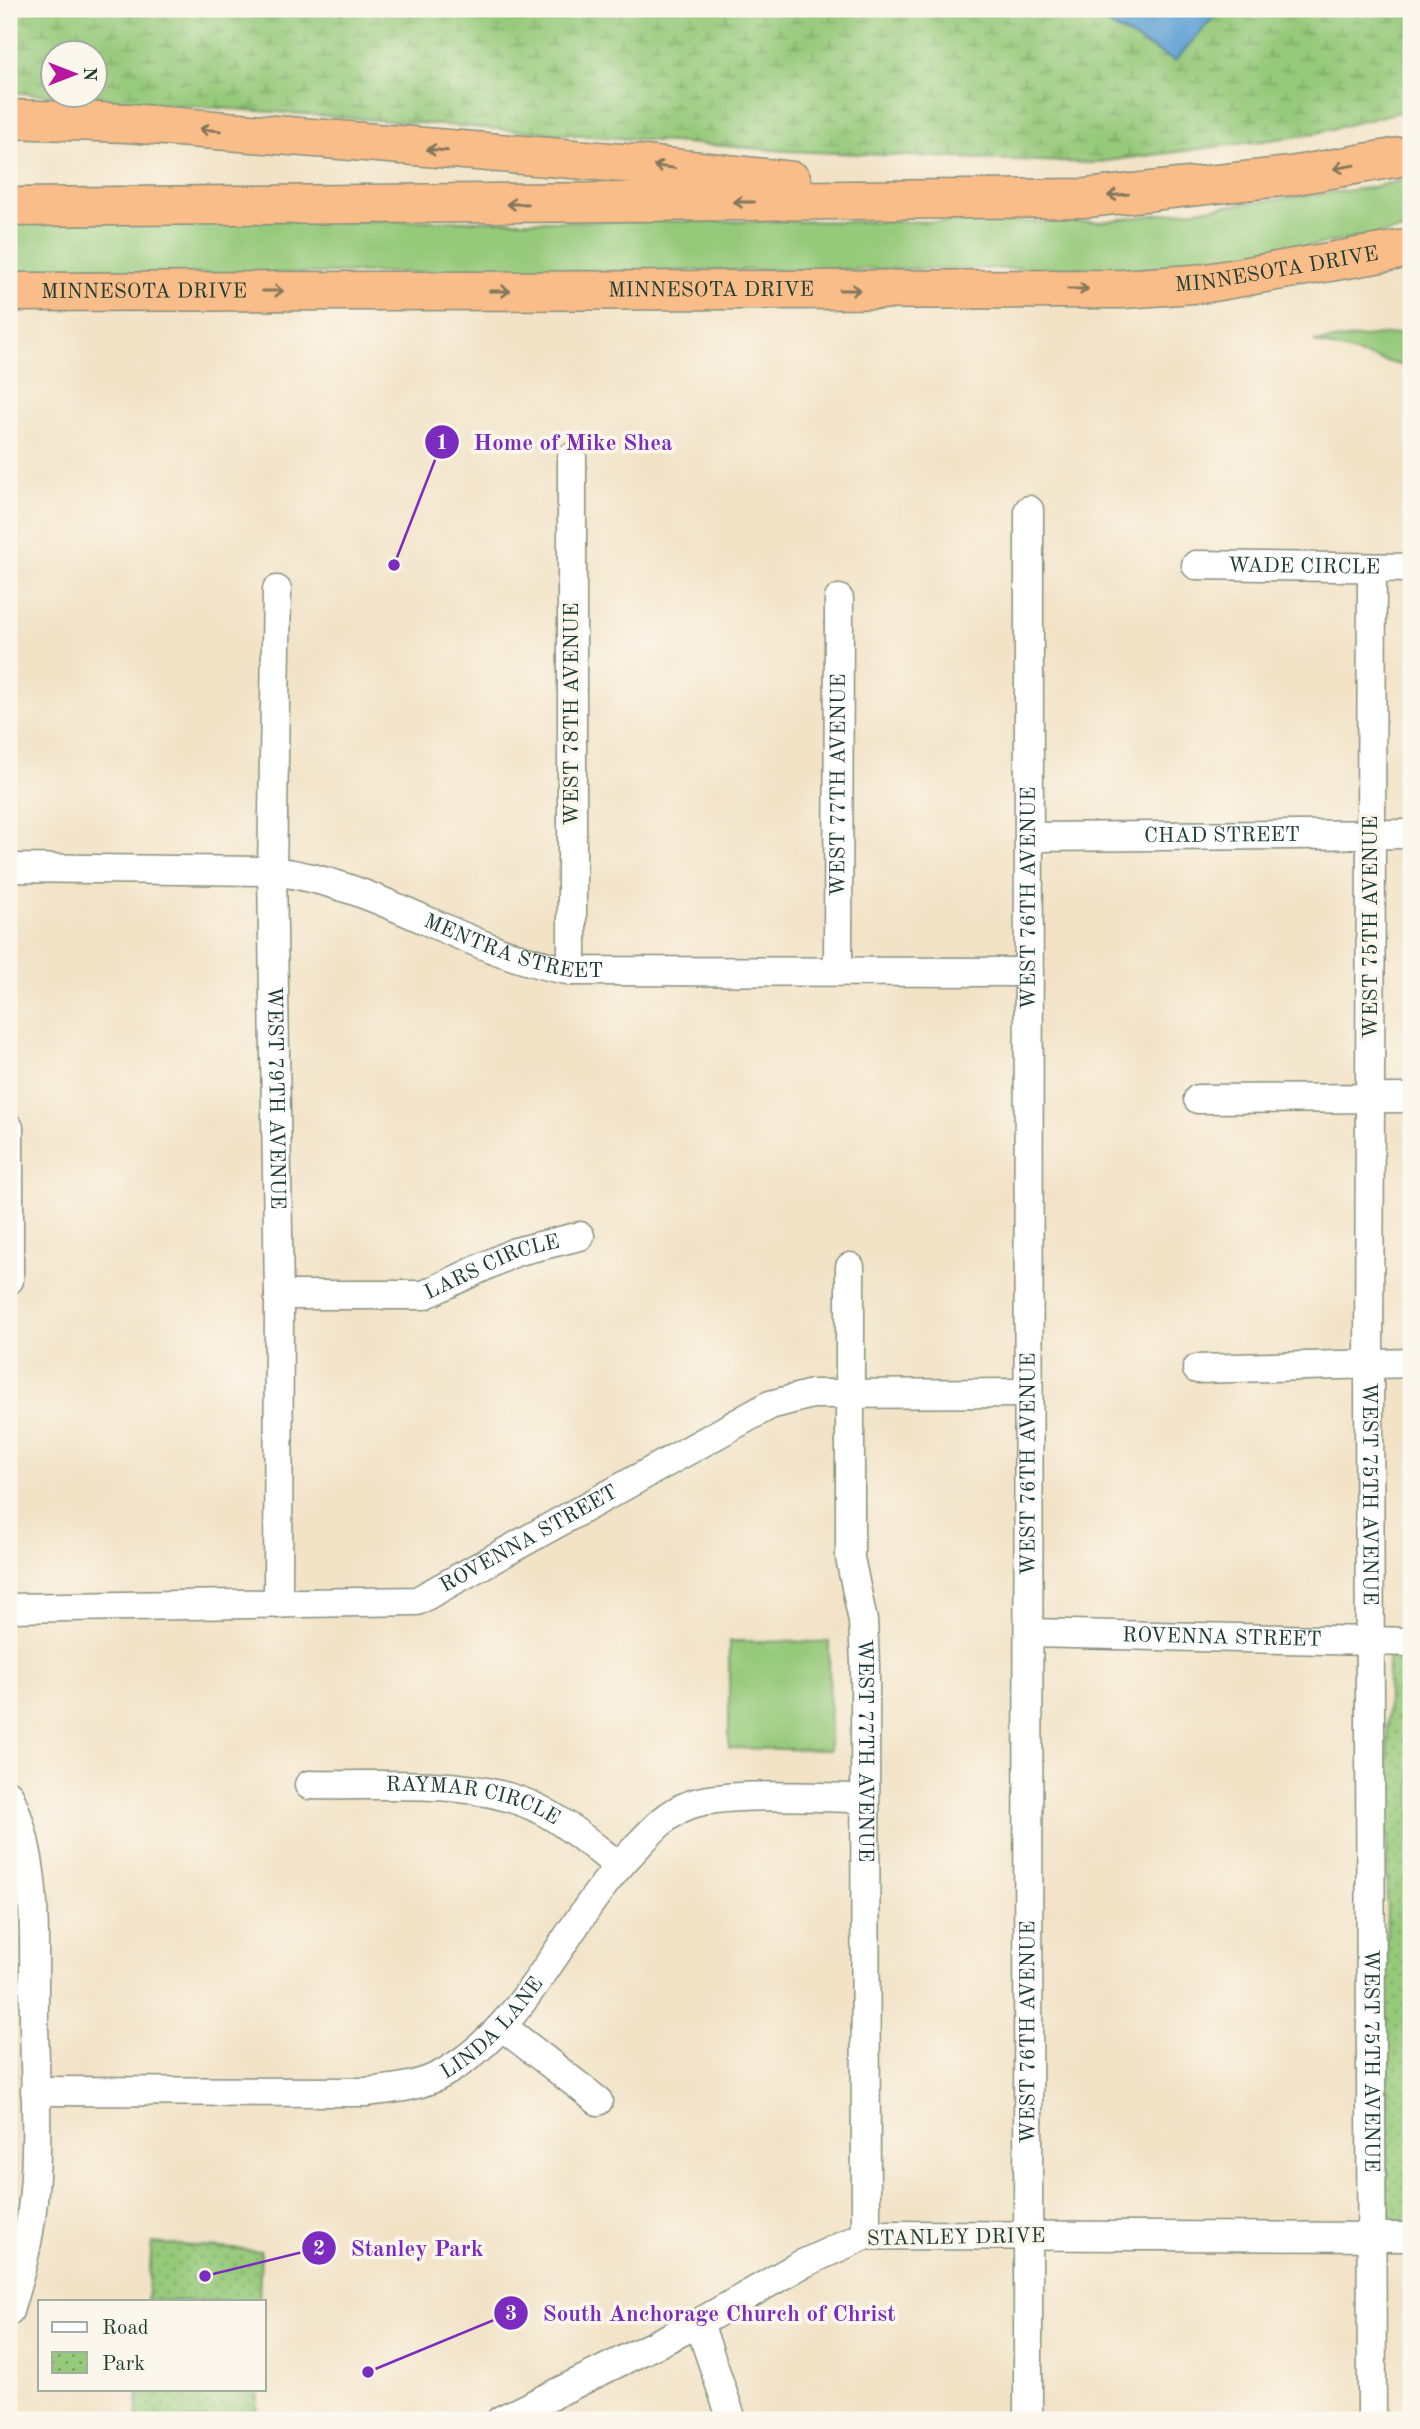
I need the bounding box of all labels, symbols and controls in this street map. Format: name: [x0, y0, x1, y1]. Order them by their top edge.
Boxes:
north arrow: [38, 38, 108, 108]
text: N: [79, 67, 98, 82]
one-way arrow: [199, 123, 222, 136]
one-way arrow: [426, 143, 449, 156]
one-way arrow: [653, 160, 675, 173]
one-way arrow: [1333, 161, 1356, 174]
one-way arrow: [1108, 189, 1130, 202]
one-way arrow: [733, 195, 756, 209]
one-way arrow: [505, 197, 528, 211]
street label: MINNESOTA DRIVE: [1174, 243, 1380, 296]
street label: MINNESOTA DRIVE: [608, 279, 814, 301]
street label: MINNESOTA DRIVE: [41, 281, 247, 302]
one-way arrow: [1066, 282, 1089, 296]
one-way arrow: [839, 283, 862, 297]
one-way arrow: [489, 284, 512, 298]
one-way arrow: [261, 285, 284, 298]
callout: Home of Mike Shea: [424, 420, 686, 464]
text: Home of Mike Shea: [473, 432, 673, 455]
text: 1: [436, 433, 448, 454]
street label: WADE CIRCLE: [1228, 555, 1380, 578]
street label: WEST 78TH AVENUE: [562, 603, 583, 825]
street label: WEST 77TH AVENUE: [828, 673, 849, 897]
street label: WEST 76TH AVENUE: [1018, 786, 1039, 1010]
street label: WEST 75TH AVENUE: [1361, 816, 1382, 1038]
street label: CHAD STREET: [1144, 824, 1300, 847]
street label: MENTRA STREET: [421, 910, 603, 982]
street label: WEST 79TH AVENUE: [263, 986, 288, 1210]
street label: LARS CIRCLE: [421, 1231, 562, 1304]
street label: WEST 76TH AVENUE: [1018, 1352, 1039, 1576]
street label: WEST 75TH AVENUE: [1359, 1382, 1380, 1606]
street label: ROVENNA STREET: [437, 1481, 621, 1596]
street label: ROVENNA STREET: [1122, 1625, 1322, 1650]
street label: WEST 77TH AVENUE: [853, 1639, 876, 1862]
street label: RAYMAR CIRCLE: [386, 1774, 563, 1829]
street label: WEST 76TH AVENUE: [1018, 1920, 1039, 2144]
street label: WEST 75TH AVENUE: [1360, 1949, 1382, 2173]
street label: LINDA LANE: [437, 1973, 547, 2083]
callout: Stanley Park: [302, 2226, 498, 2270]
street label: STANLEY DRIVE: [866, 2226, 1046, 2250]
text: Stanley Park: [350, 2238, 484, 2261]
text: 2: [313, 2239, 325, 2260]
callout: South Anchorage Church of Christ: [493, 2291, 910, 2335]
legend: [38, 2300, 266, 2390]
text: South Anchorage Church of Christ: [542, 2303, 896, 2326]
text: 3: [505, 2304, 517, 2325]
text: Road: [102, 2318, 149, 2339]
text: Park: [102, 2354, 145, 2375]

